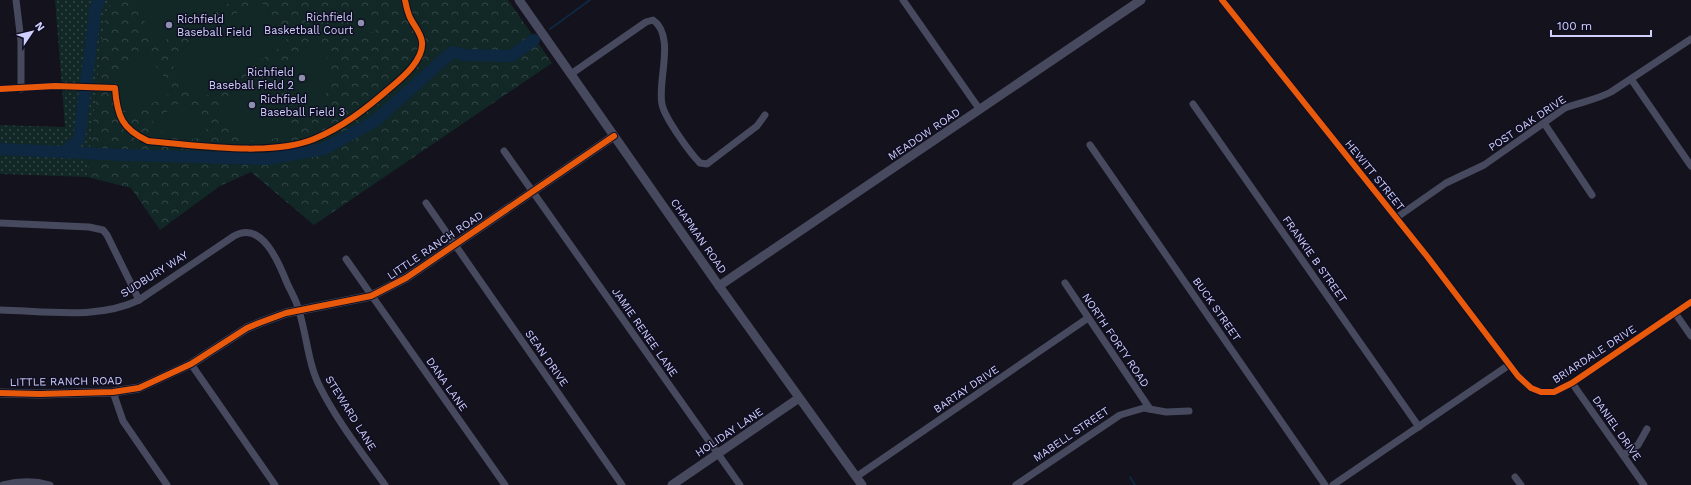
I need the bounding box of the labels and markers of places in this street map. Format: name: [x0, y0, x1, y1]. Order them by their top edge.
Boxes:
place label: Richfield Basketball Court: [264, 11, 353, 37]
place label: Richfield Baseball Field: [177, 13, 252, 39]
marker: Richfield Basketball Court: [356, 18, 366, 28]
marker: Richfield Baseball Field: [164, 20, 174, 30]
place label: Richfield Baseball Field 2: [209, 66, 294, 92]
marker: Richfield Baseball Field 2: [297, 73, 307, 83]
place label: Richfield Baseball Field 3: [260, 93, 345, 119]
marker: Richfield Baseball Field 3: [247, 100, 257, 110]

